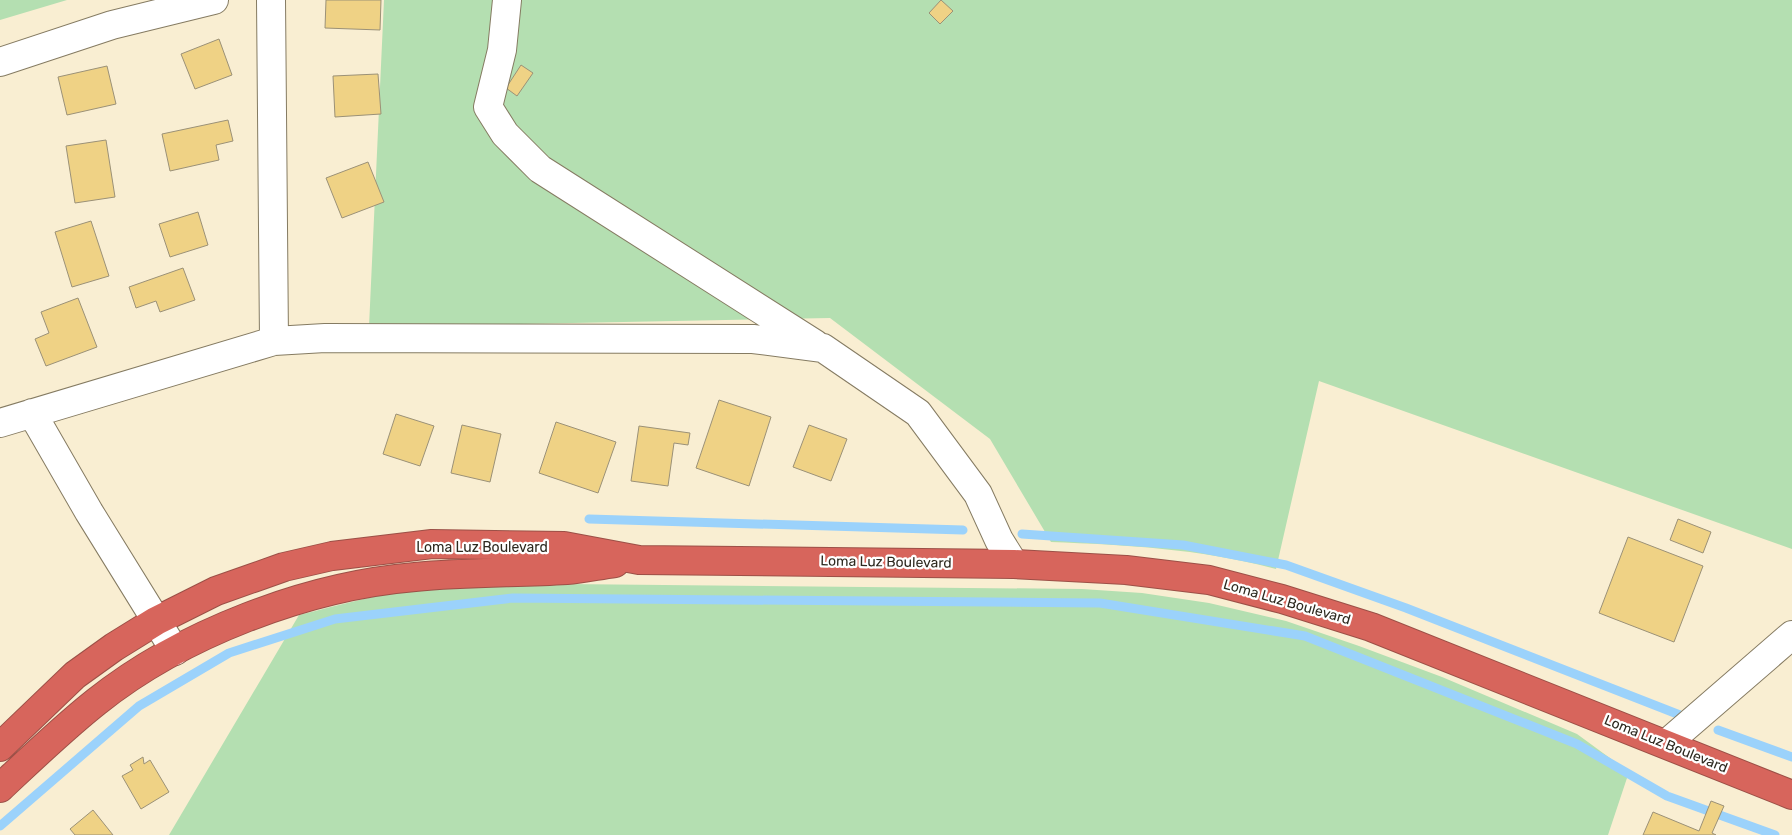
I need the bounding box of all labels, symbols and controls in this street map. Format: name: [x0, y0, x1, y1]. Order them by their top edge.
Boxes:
street label: Loma Luz Boulevard: [416, 539, 548, 556]
street label: Loma Luz Boulevard: [820, 552, 952, 572]
street label: Loma Luz Boulevard: [1221, 576, 1353, 628]
street label: Loma Luz Boulevard: [1602, 711, 1730, 777]

